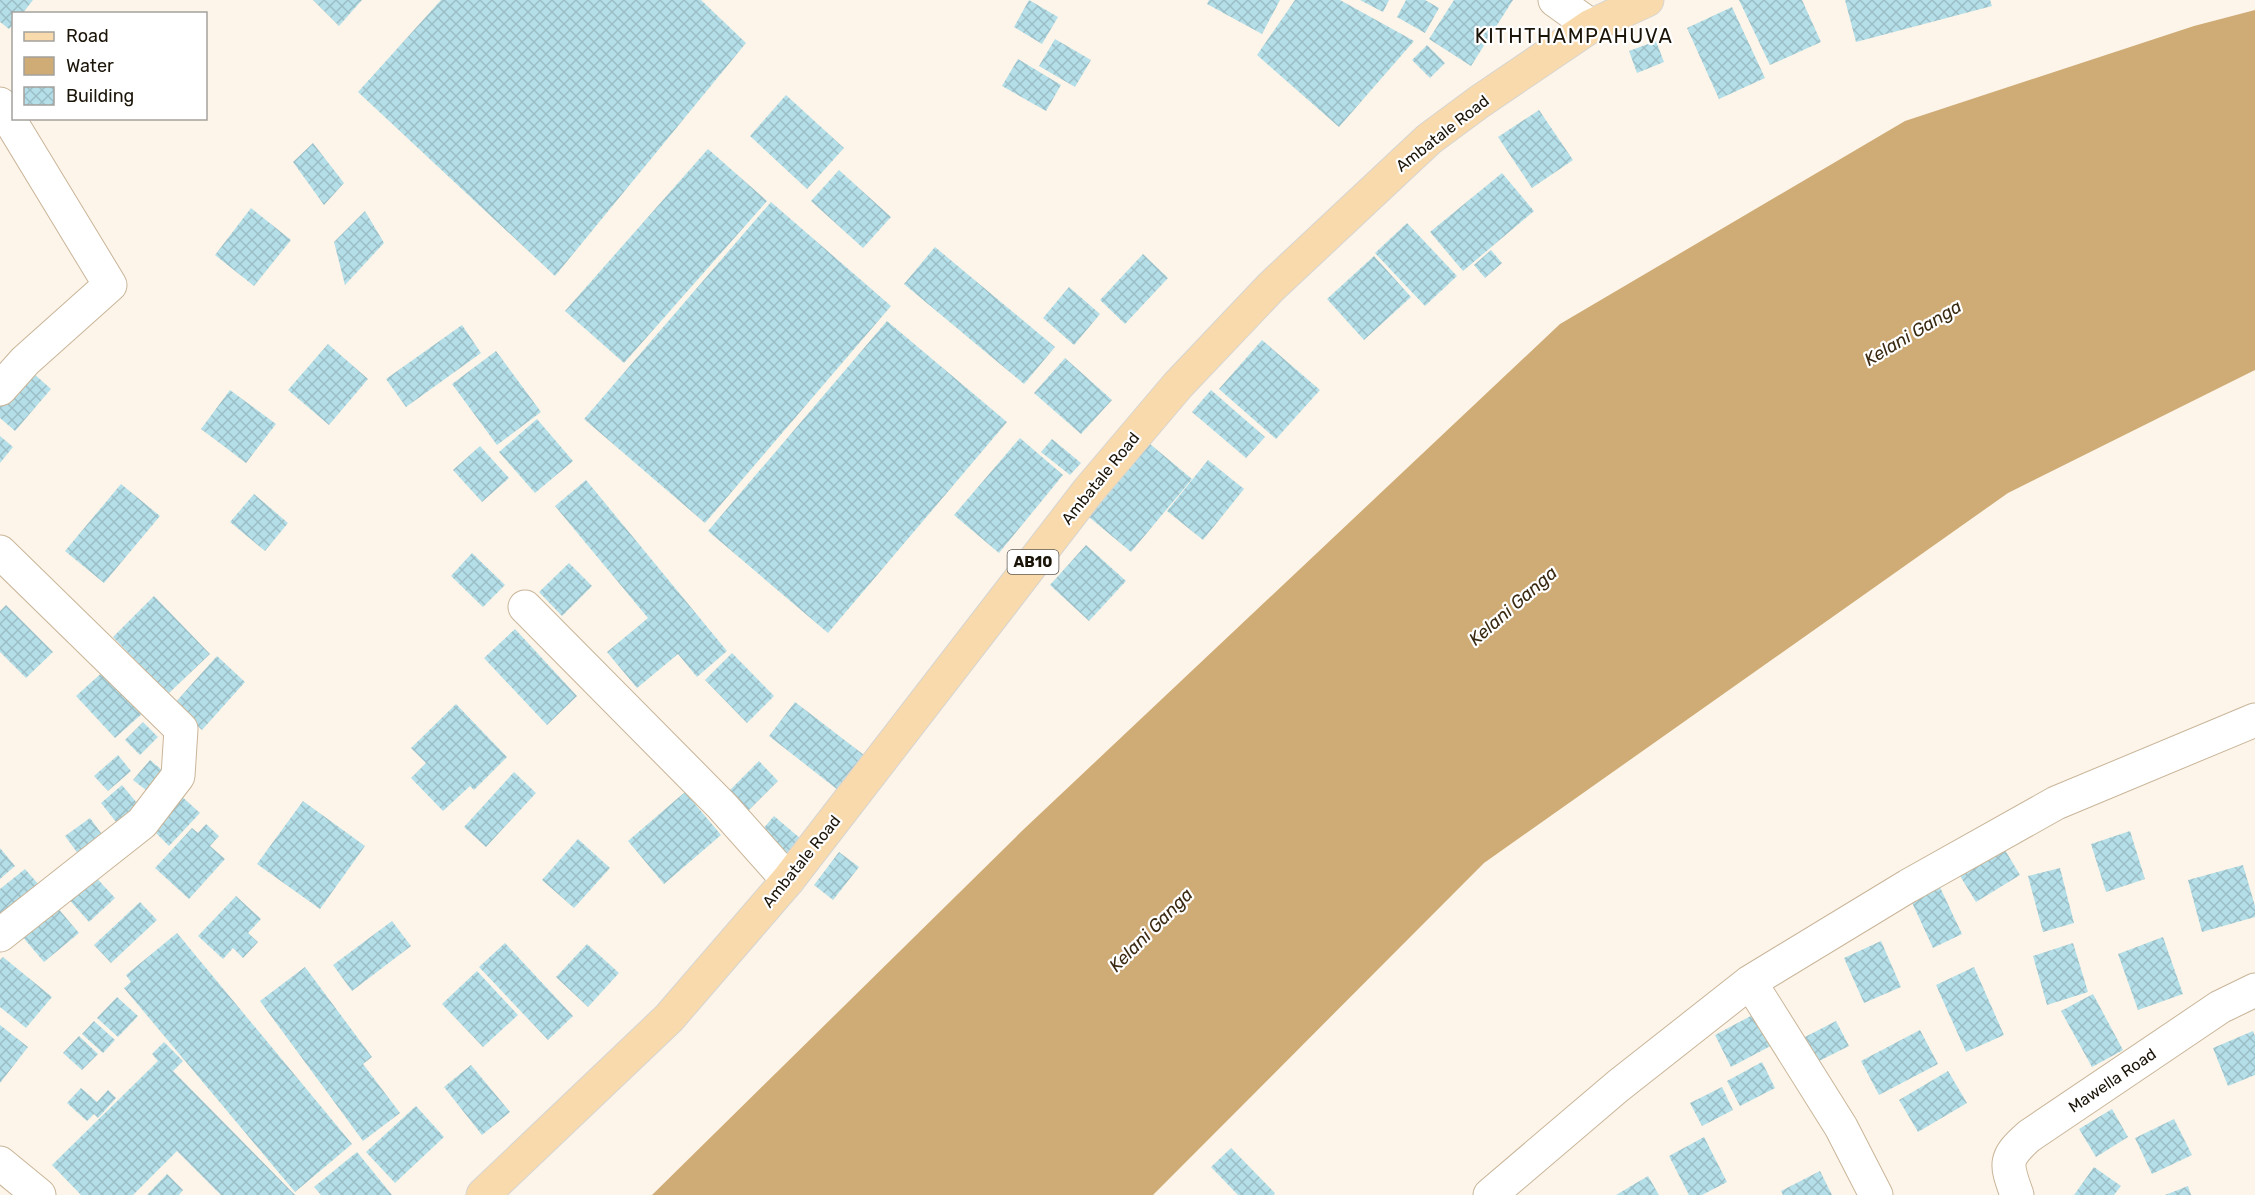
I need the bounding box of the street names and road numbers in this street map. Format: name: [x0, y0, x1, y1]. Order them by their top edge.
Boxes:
street label: Ambatale Road: [1392, 91, 1493, 176]
street label: Ambatale Road: [1057, 428, 1143, 528]
road number: AB10: [1008, 550, 1058, 574]
street label: Ambatale Road: [758, 811, 844, 911]
street label: Mawella Road: [2065, 1044, 2160, 1117]

